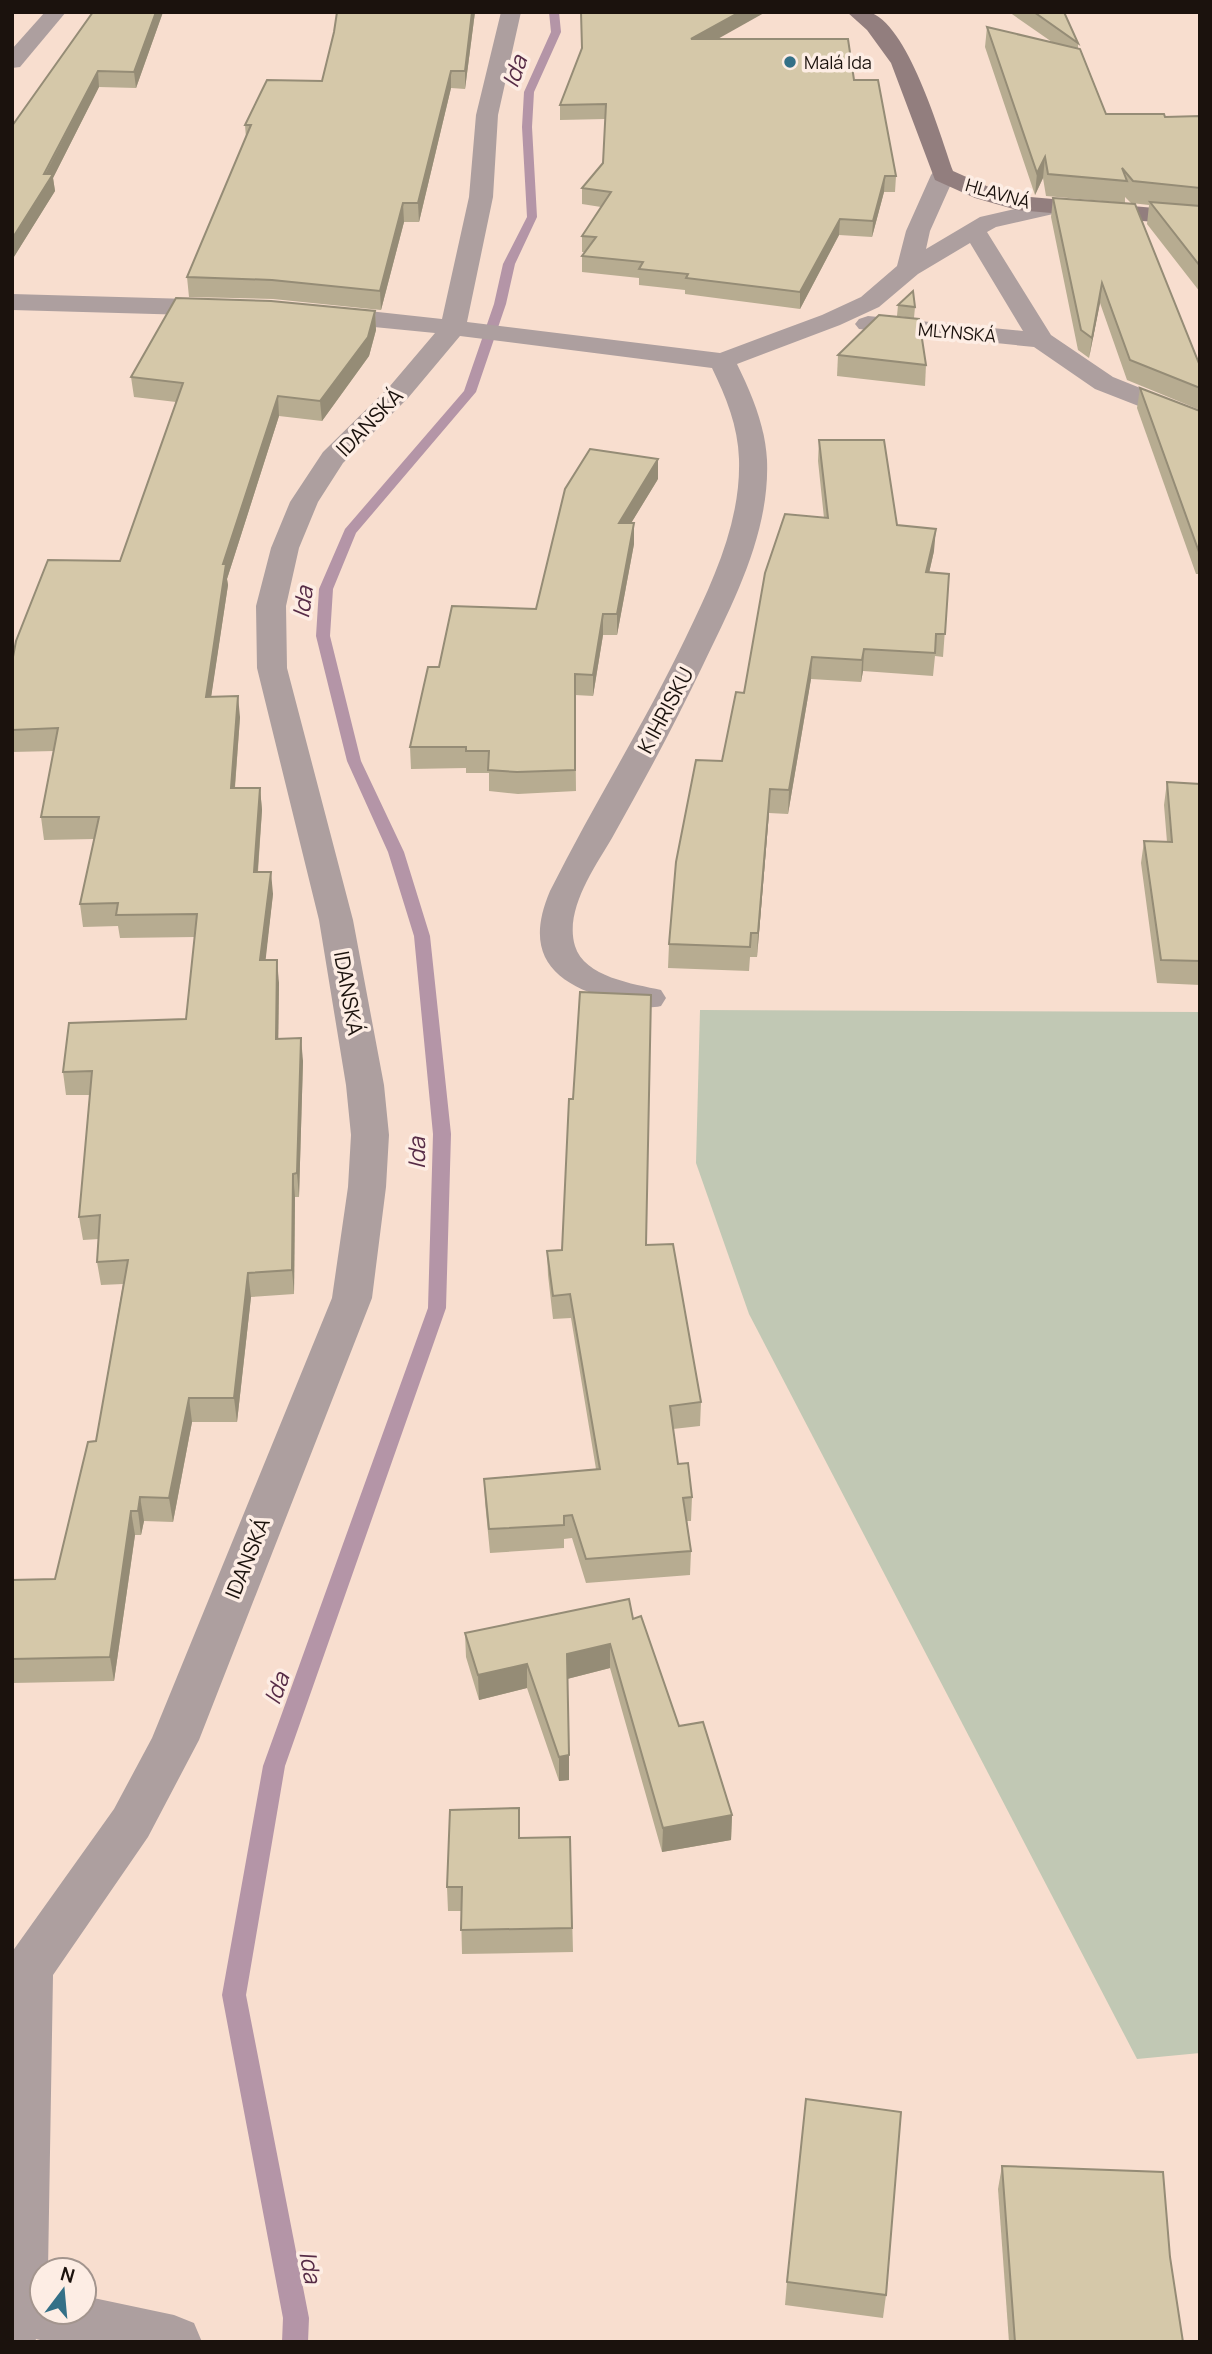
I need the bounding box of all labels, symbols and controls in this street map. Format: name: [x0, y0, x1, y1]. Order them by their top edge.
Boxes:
water label: Ida: [494, 50, 535, 91]
place label: Malá Ida: [804, 50, 872, 74]
marker: Malá Ida: [782, 54, 798, 70]
street label: HLAVNÁ: [963, 172, 1034, 214]
street label: MLYNSKÁ: [917, 317, 998, 347]
street label: IDANSKÁ: [329, 382, 409, 462]
water label: Ida: [284, 583, 320, 620]
street label: K IHRISKU: [631, 662, 699, 758]
street label: IDANSKÁ: [328, 949, 370, 1037]
water label: Ida: [400, 1136, 432, 1169]
street label: IDANSKÁ: [218, 1513, 276, 1603]
water label: Ida: [256, 1666, 297, 1708]
water label: Ida: [292, 2248, 330, 2287]
north arrow: [28, 2256, 98, 2326]
text: N: [58, 2260, 78, 2289]

